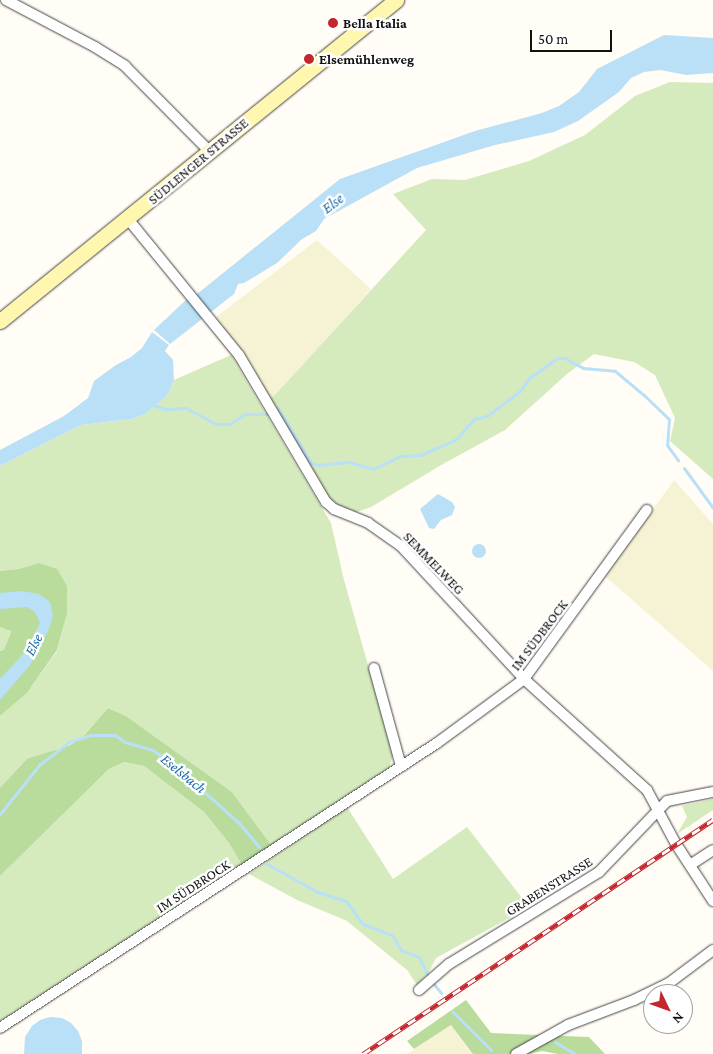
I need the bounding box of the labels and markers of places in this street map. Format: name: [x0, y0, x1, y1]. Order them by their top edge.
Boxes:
place label: Bella Italia: [343, 15, 407, 31]
marker: Bella Italia: [327, 17, 339, 29]
place label: Elsemühlenweg: [319, 51, 414, 67]
marker: Elsemühlenweg: [303, 53, 315, 65]

